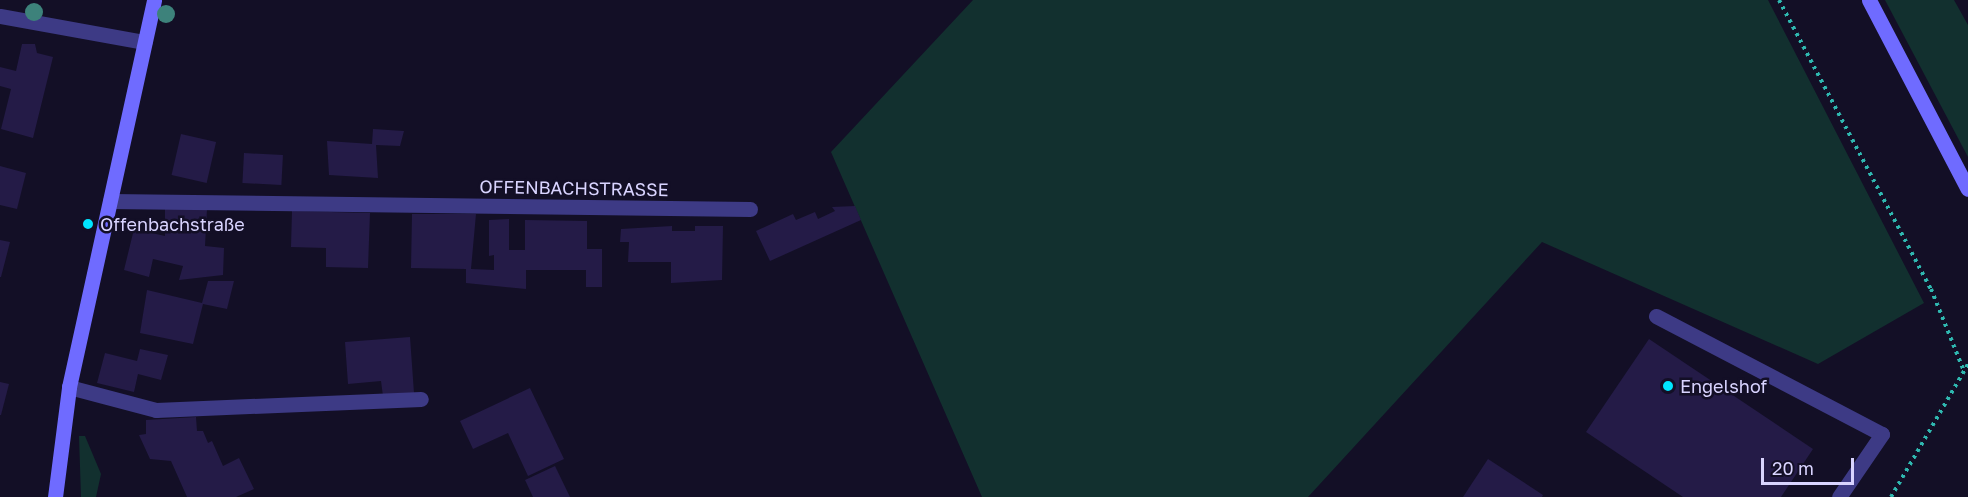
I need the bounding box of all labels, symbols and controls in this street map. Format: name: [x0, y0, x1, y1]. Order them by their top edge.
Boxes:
street label: OFFENBACHSTRASSE: [479, 176, 669, 200]
place label: Offenbachstraße: [100, 213, 245, 235]
marker: Offenbachstraße: [81, 217, 95, 231]
place label: Engelshof: [1680, 375, 1767, 397]
marker: Engelshof: [1661, 379, 1675, 393]
scale bar: [1764, 446, 1857, 484]
text: 20 m: [1772, 457, 1814, 479]

